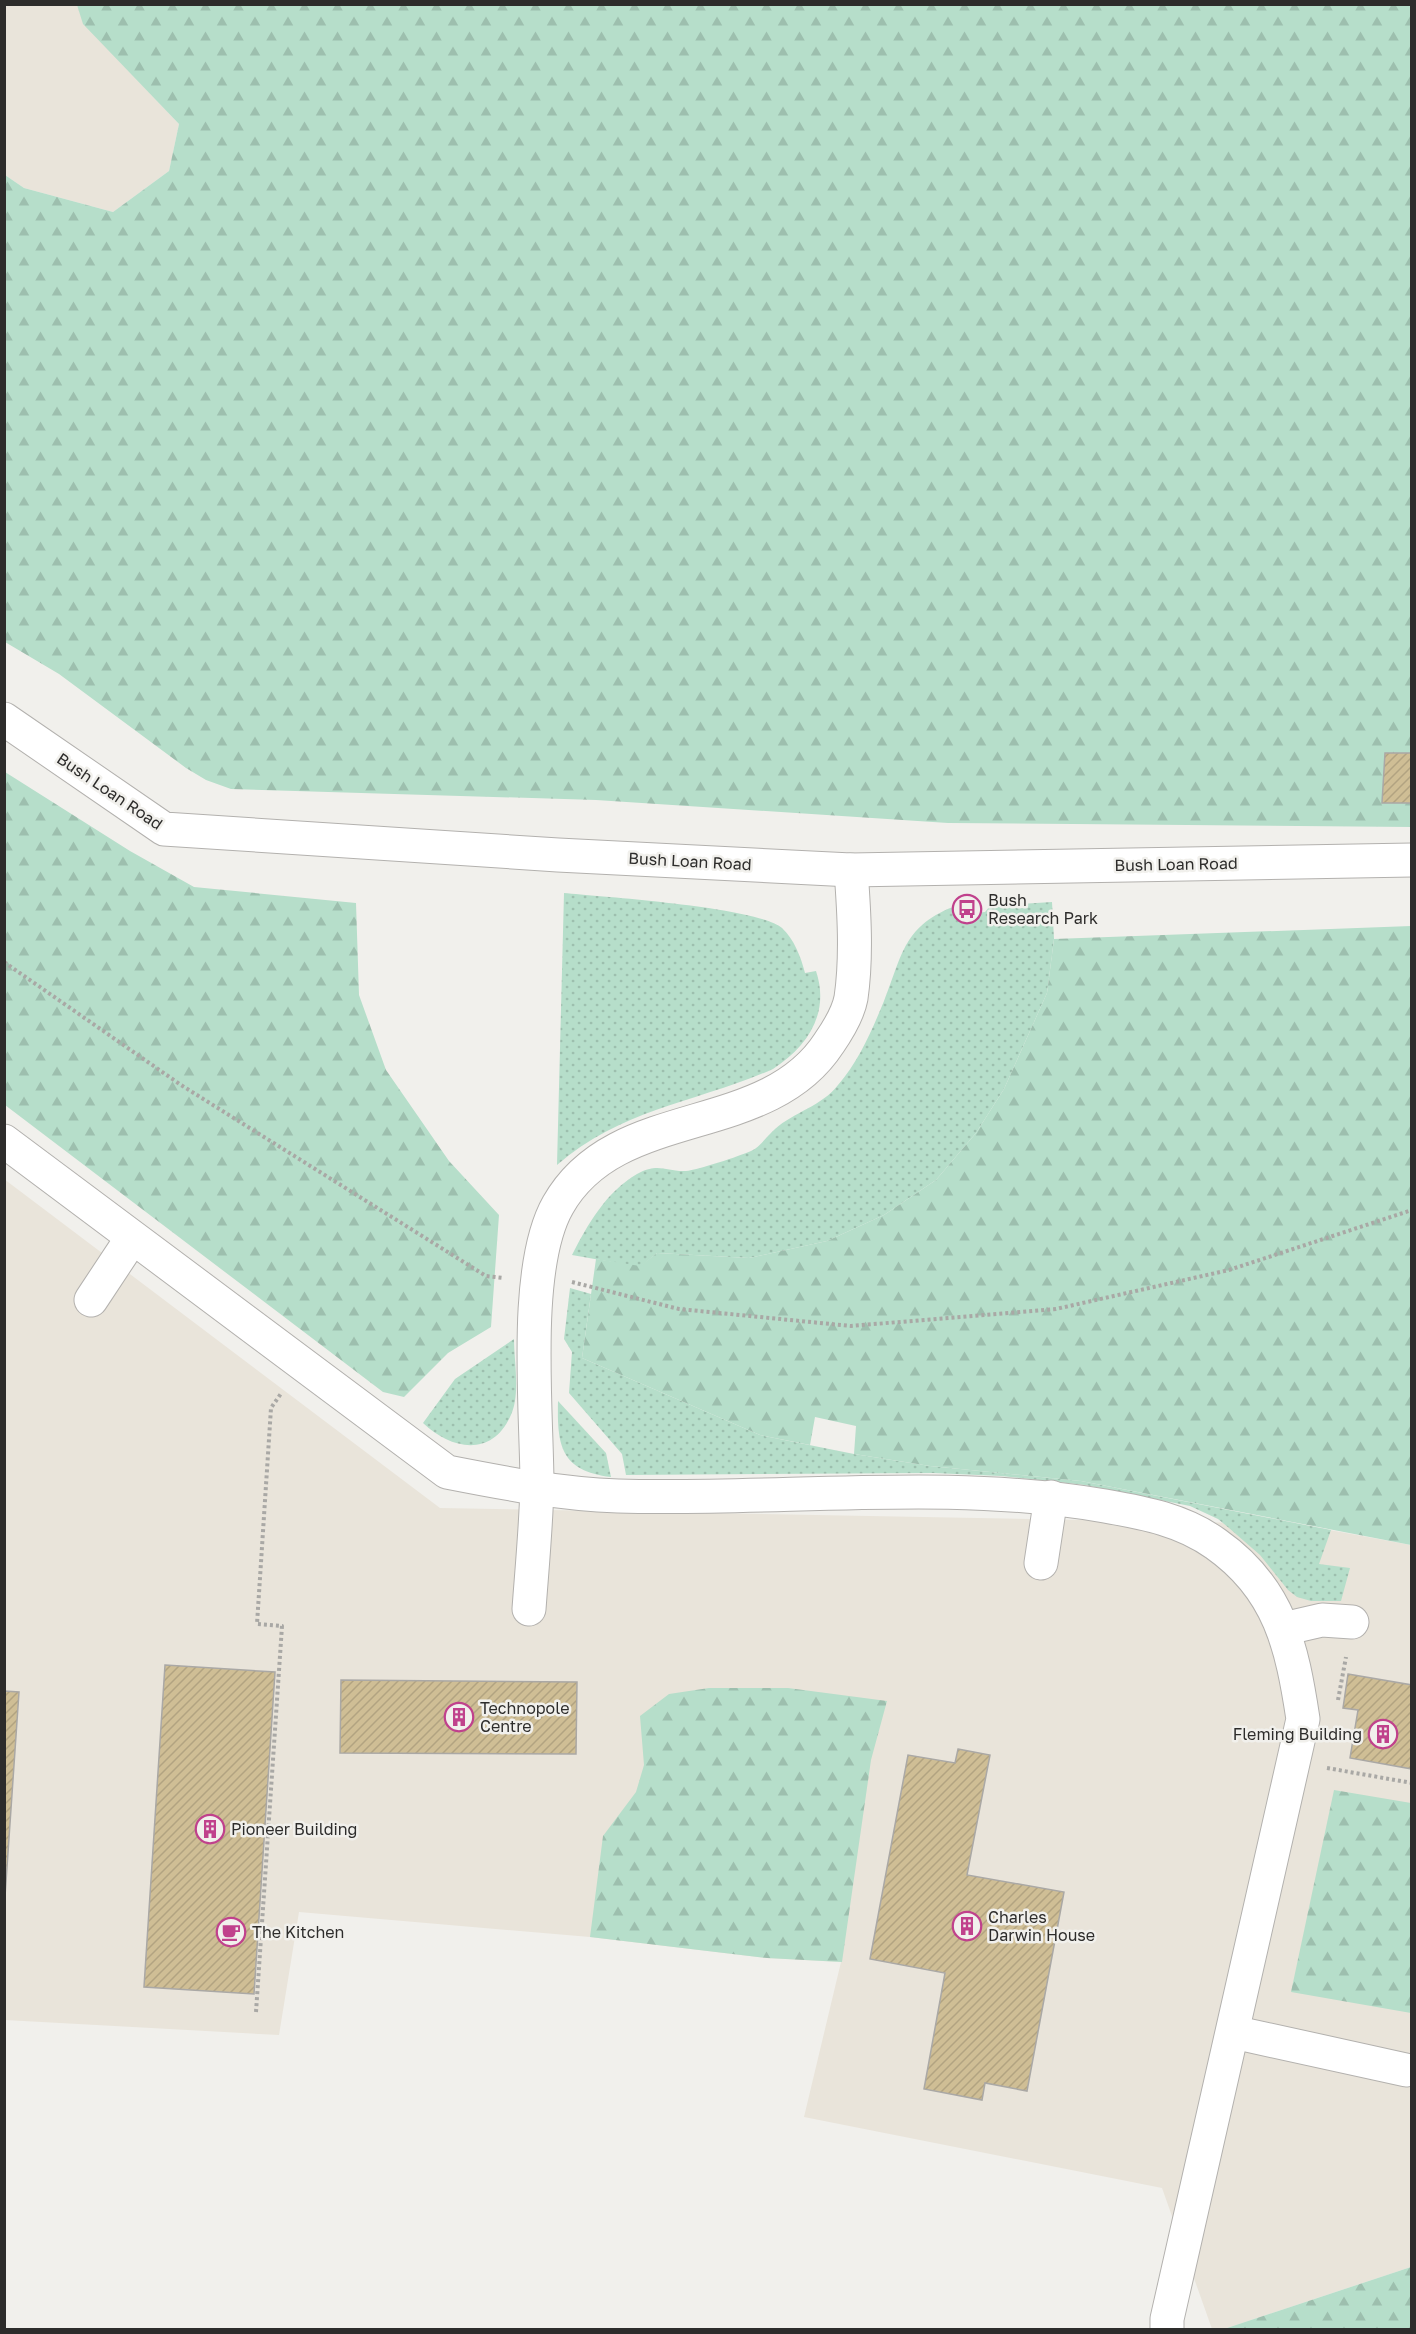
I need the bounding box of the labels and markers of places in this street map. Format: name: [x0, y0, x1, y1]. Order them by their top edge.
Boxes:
place label: Bush Research Park: [988, 890, 1098, 928]
bus stop icon: Bush Research Park: [951, 893, 983, 925]
place label: Technopole Centre: [480, 1698, 569, 1736]
building icon: Technopole Centre: [443, 1701, 475, 1733]
building icon: Fleming Building: [1367, 1718, 1399, 1750]
place label: Fleming Building: [1233, 1724, 1362, 1744]
building icon: Pioneer Building: [194, 1813, 226, 1845]
place label: Pioneer Building: [231, 1819, 357, 1839]
place label: Charles Darwin House: [988, 1907, 1095, 1945]
building icon: Charles Darwin House: [951, 1910, 983, 1942]
cafe icon: The Kitchen: [215, 1916, 247, 1948]
place label: The Kitchen: [252, 1922, 344, 1942]

